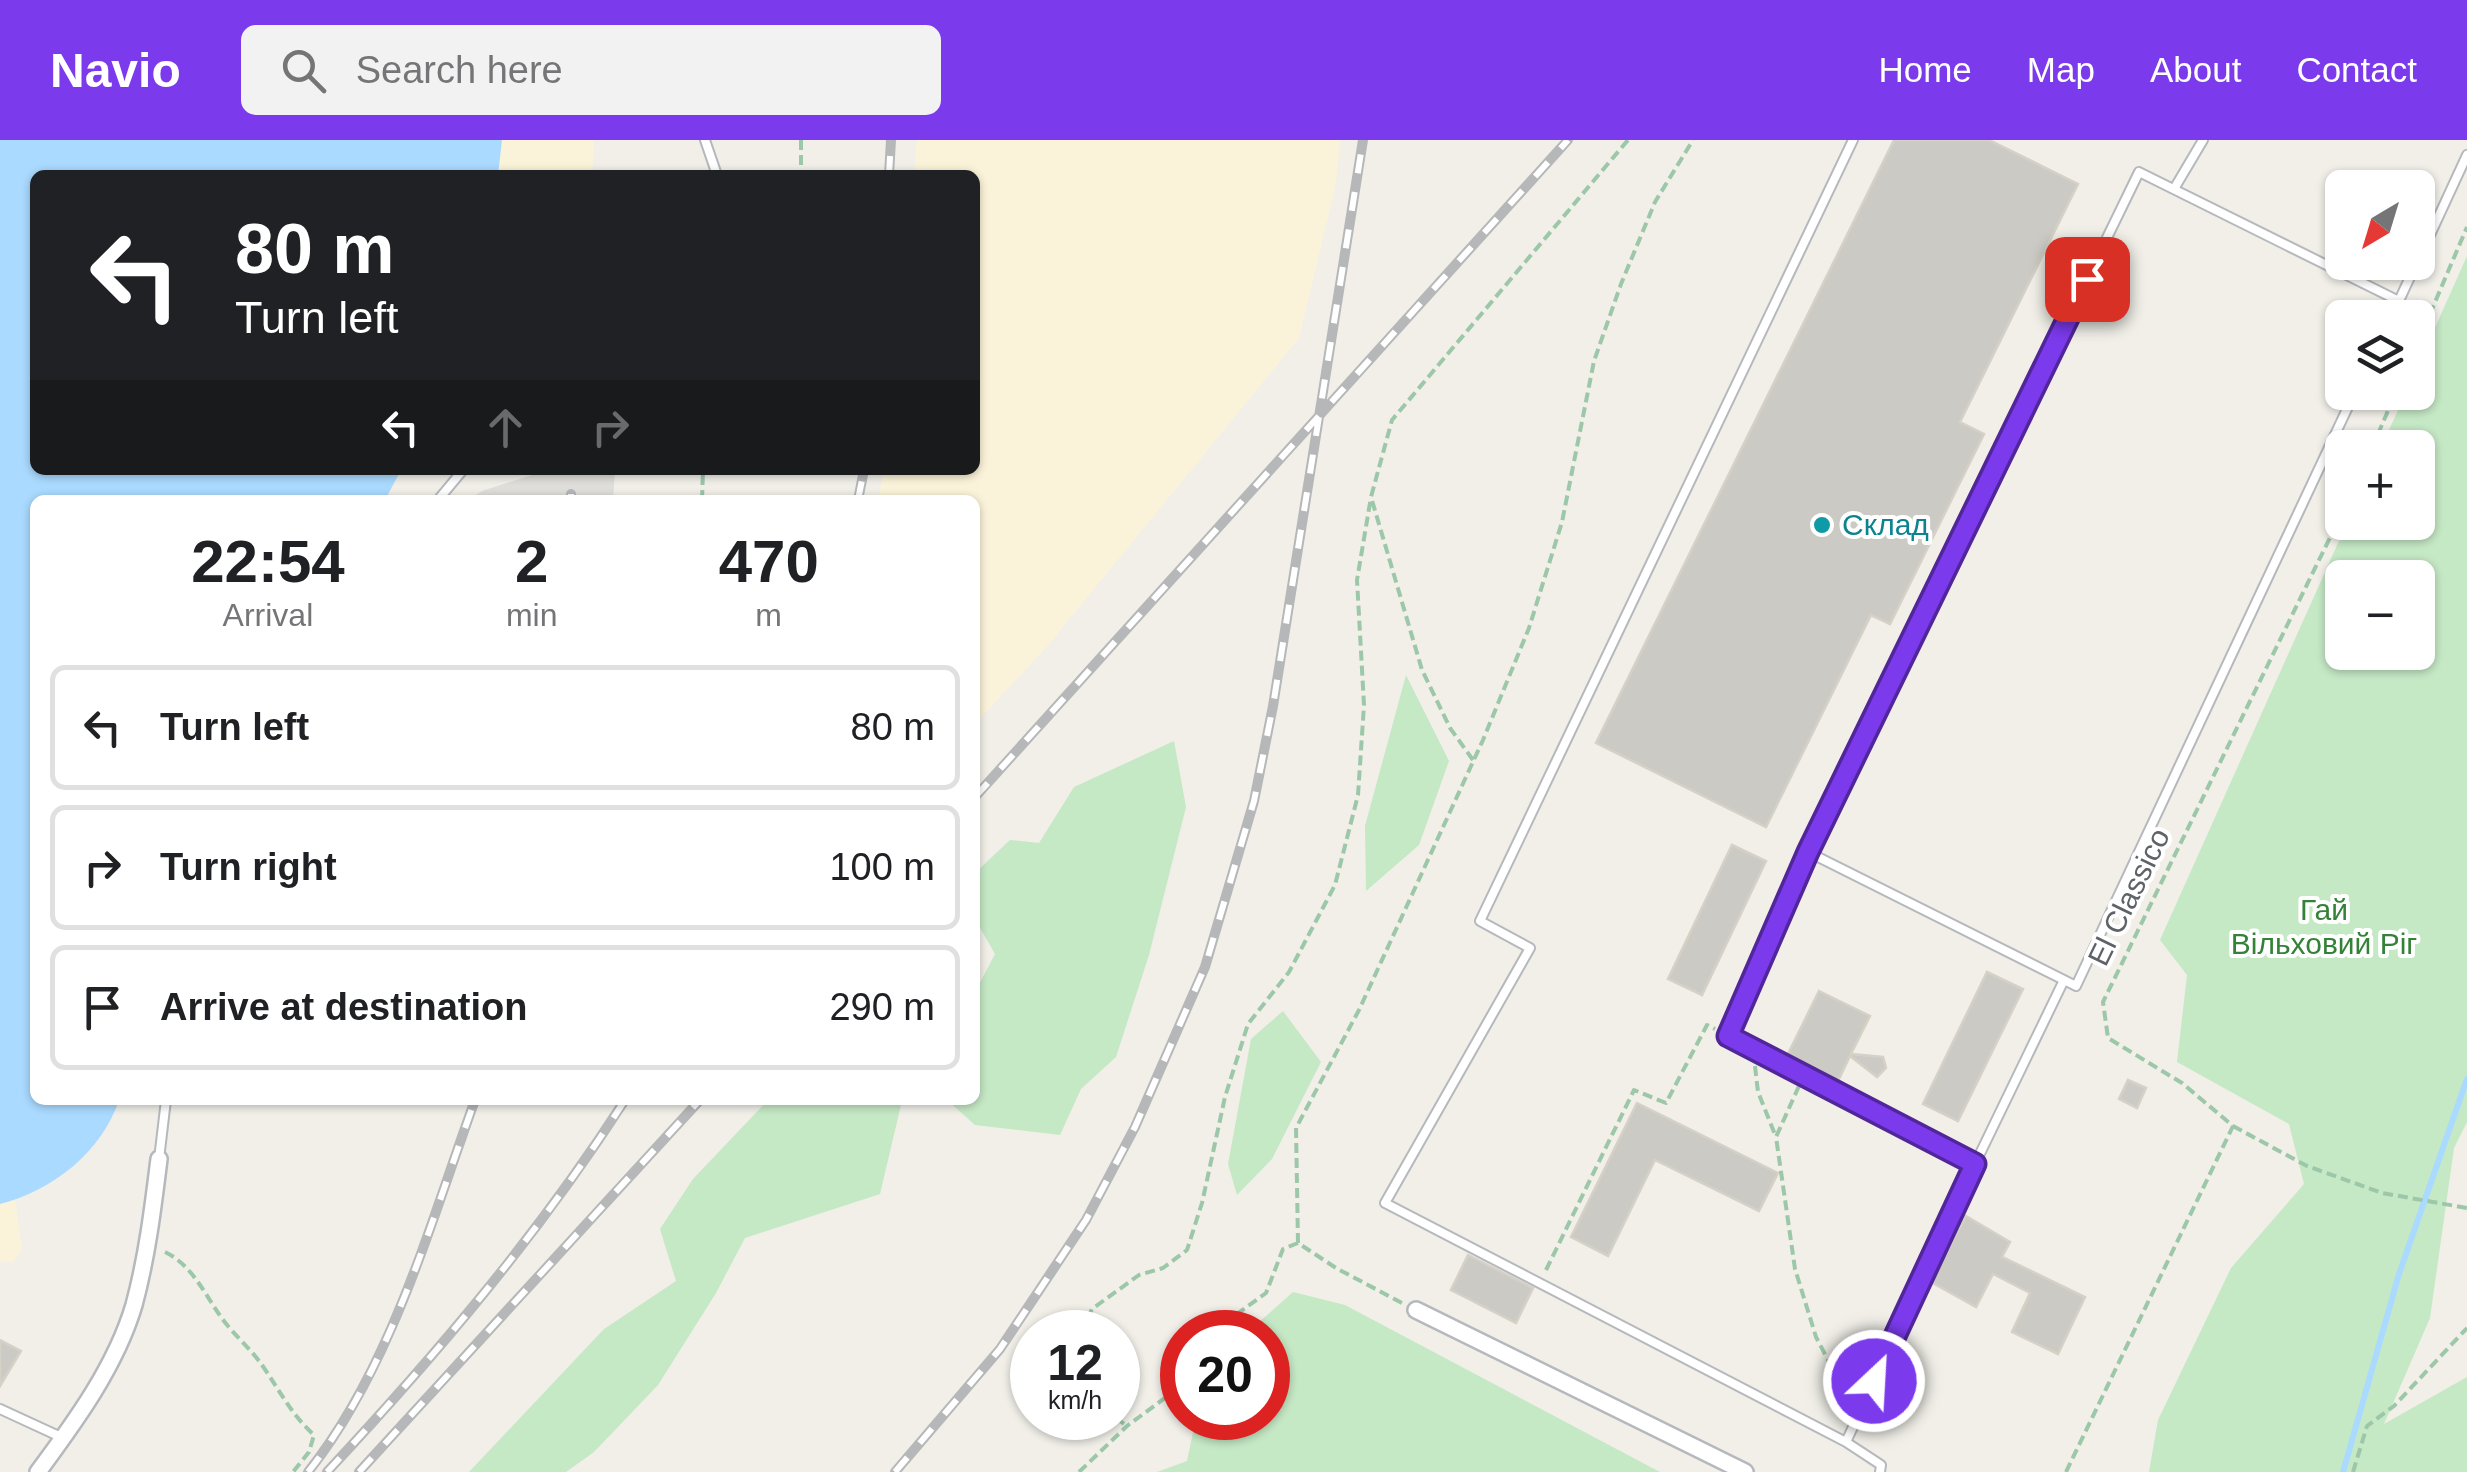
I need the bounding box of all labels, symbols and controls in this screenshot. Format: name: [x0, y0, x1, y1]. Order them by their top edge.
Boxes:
search box: [241, 25, 941, 115]
icon: search: [276, 43, 331, 98]
text: Navio: [50, 44, 181, 97]
text: Search here: [356, 49, 563, 91]
text: Home: [1878, 50, 1972, 89]
text: Map: [2027, 50, 2095, 89]
text: About: [2150, 50, 2241, 89]
text: Contact: [2296, 50, 2417, 89]
north arrow: [2325, 170, 2435, 280]
map controls: [2325, 170, 2435, 670]
icon: left: [70, 210, 200, 340]
text: 80 m: [235, 210, 395, 288]
pin: [2045, 237, 2130, 322]
icon: arrive: [2060, 252, 2115, 307]
text: Turn left: [235, 292, 398, 343]
button: layers: [2325, 300, 2435, 410]
icon: left: [373, 400, 428, 455]
icon: ahead: [478, 400, 533, 455]
icon: right: [583, 400, 638, 455]
button: +: [2325, 430, 2435, 540]
place label: Склад: [1842, 508, 1929, 541]
marker: Склад: [1811, 514, 1833, 536]
text: 22:54: [191, 528, 345, 595]
text: 2: [515, 528, 548, 595]
text: 470: [719, 528, 819, 595]
button: −: [2325, 560, 2435, 670]
text: Arrival: [223, 597, 313, 633]
text: min: [506, 597, 557, 633]
text: m: [755, 597, 782, 633]
icon: left: [75, 700, 130, 755]
text: Turn left: [160, 706, 309, 748]
text: 80 m: [851, 706, 935, 748]
street label: El Classico: [2081, 823, 2176, 971]
icon: right: [75, 840, 130, 895]
text: Turn right: [160, 846, 337, 888]
text: 100 m: [829, 846, 935, 888]
park label: Гай Вільховий Ріг: [2231, 893, 2417, 960]
icon: arrive: [75, 980, 130, 1035]
text: Arrive at destination: [160, 986, 527, 1028]
text: 290 m: [829, 986, 935, 1028]
speed limit sign: 20: [1160, 1310, 1290, 1440]
position arrow: [1822, 1329, 1926, 1433]
text: 12: [1047, 1335, 1103, 1391]
text: km/h: [1048, 1386, 1102, 1414]

